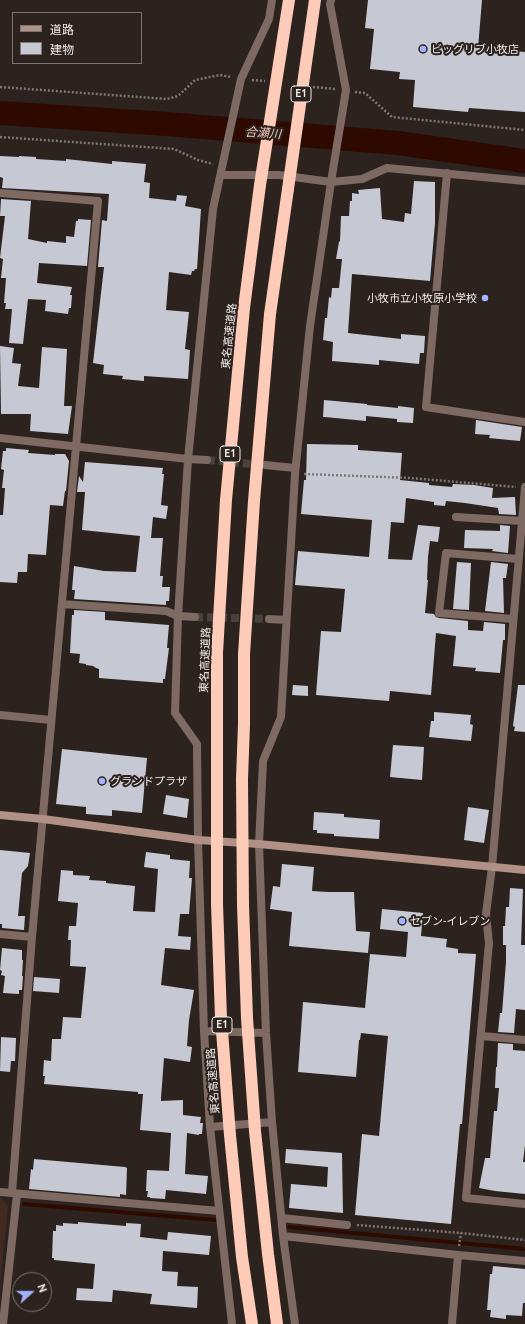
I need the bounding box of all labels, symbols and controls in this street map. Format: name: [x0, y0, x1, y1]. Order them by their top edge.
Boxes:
legend: [12, 12, 142, 64]
text: 道路: [50, 23, 74, 36]
place label: ビッグリブ小牧店: [431, 42, 519, 56]
text: 建物: [50, 43, 74, 56]
marker: ビッグリブ小牧店: [418, 44, 428, 54]
road number: E1: [291, 86, 311, 102]
water label: 合瀬川: [245, 125, 281, 141]
place label: 小牧市立小牧原小学校: [367, 291, 477, 305]
marker: 小牧市立小牧原小学校: [480, 293, 490, 303]
street label: 東名高速道路: [219, 302, 239, 370]
road number: E1: [220, 446, 240, 462]
street label: 東名高速道路: [197, 627, 213, 693]
place label: グランドプラザ: [110, 774, 187, 788]
marker: グランドプラザ: [97, 776, 107, 786]
place label: セブン-イレブン: [410, 914, 490, 928]
marker: セブン-イレブン: [397, 916, 407, 926]
road number: E1: [212, 1017, 232, 1033]
street label: 東名高速道路: [204, 1048, 222, 1114]
north arrow: [12, 1272, 52, 1312]
text: N: [35, 1282, 49, 1294]

